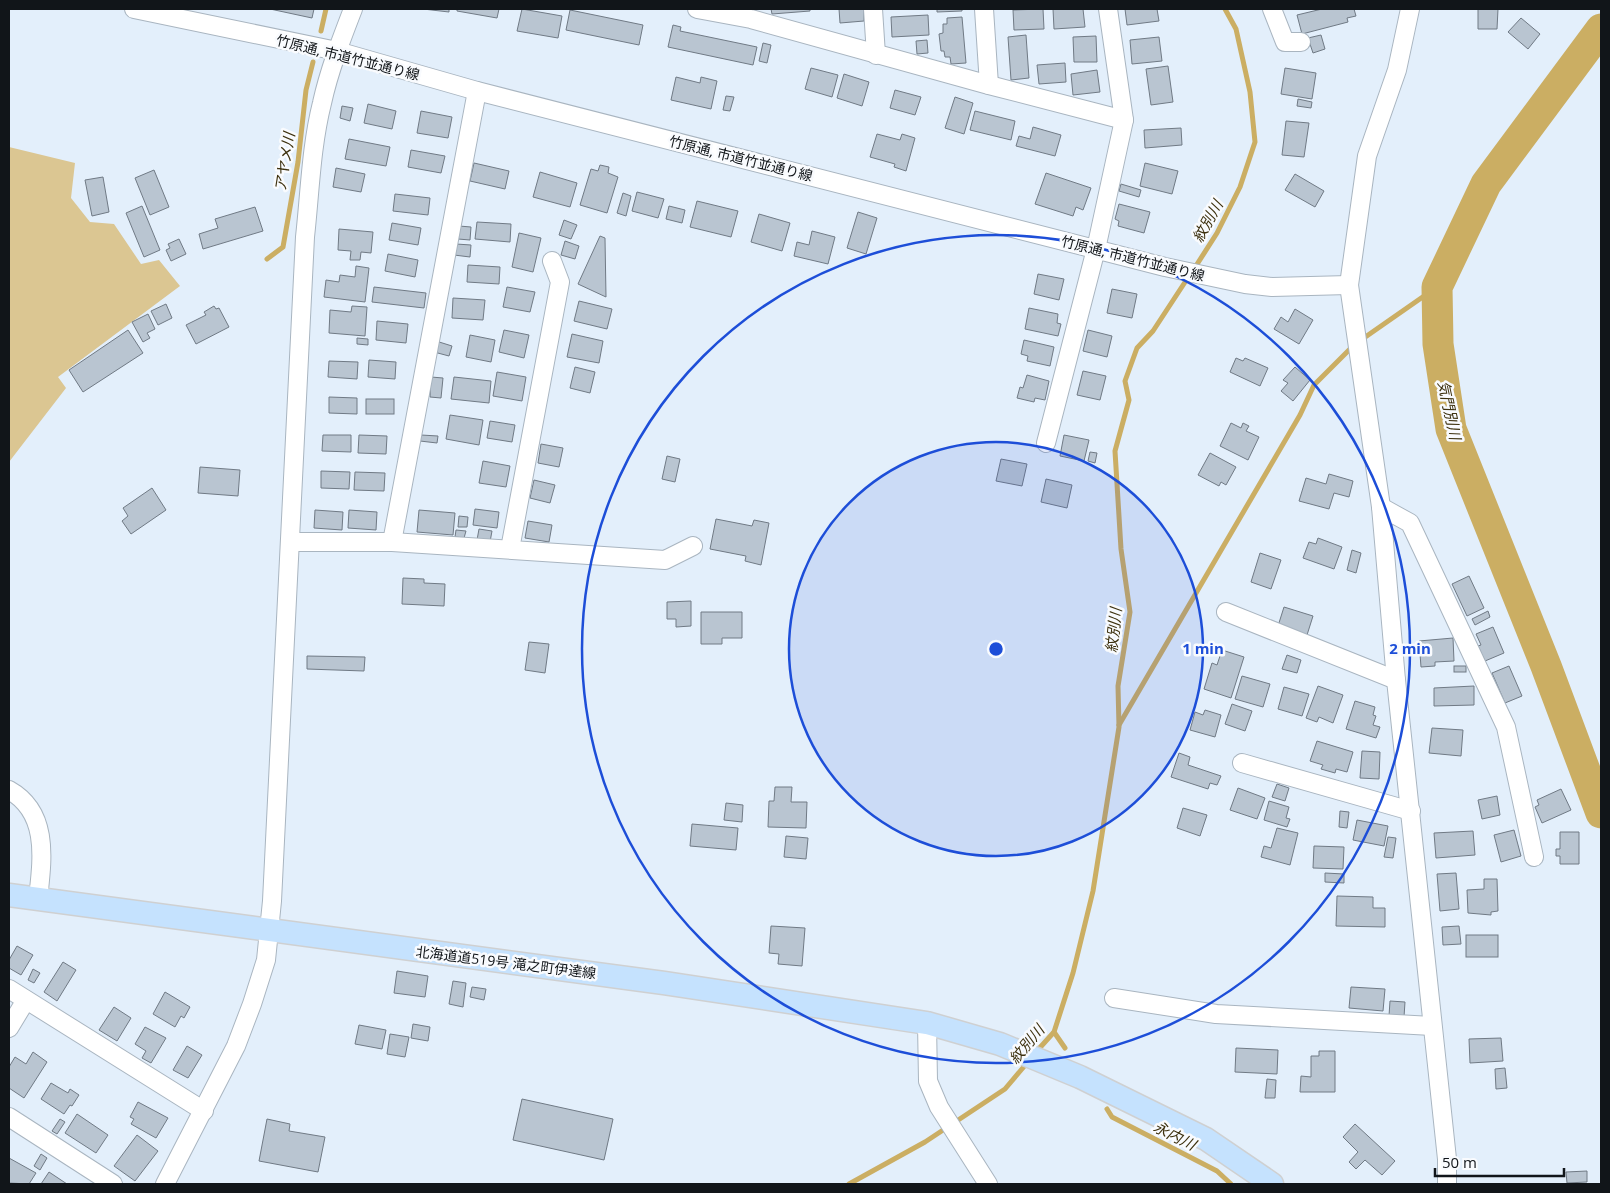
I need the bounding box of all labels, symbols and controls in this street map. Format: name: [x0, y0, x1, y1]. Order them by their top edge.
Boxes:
street label: 竹原通, 市道竹並通り線: [274, 30, 422, 84]
water label: アヤメ川: [269, 129, 299, 193]
street label: 竹原通, 市道竹並通り線: [667, 131, 815, 185]
water label: 紋別川: [1187, 195, 1228, 246]
street label: 竹原通, 市道竹並通り線: [1059, 231, 1207, 285]
water label: 気門別川: [1434, 379, 1466, 443]
water label: 紋別川: [1101, 605, 1126, 653]
text: 1 min: [1182, 638, 1224, 658]
text: 2 min: [1389, 638, 1431, 658]
centre of rings: [987, 640, 1005, 658]
street label: 北海道道519号 滝之町伊達線: [415, 942, 597, 982]
water label: 紋別川: [1004, 1019, 1049, 1068]
water label: 永内川: [1150, 1116, 1201, 1155]
scale bar: [1435, 1146, 1564, 1178]
text: 50 m: [1442, 1152, 1477, 1172]

